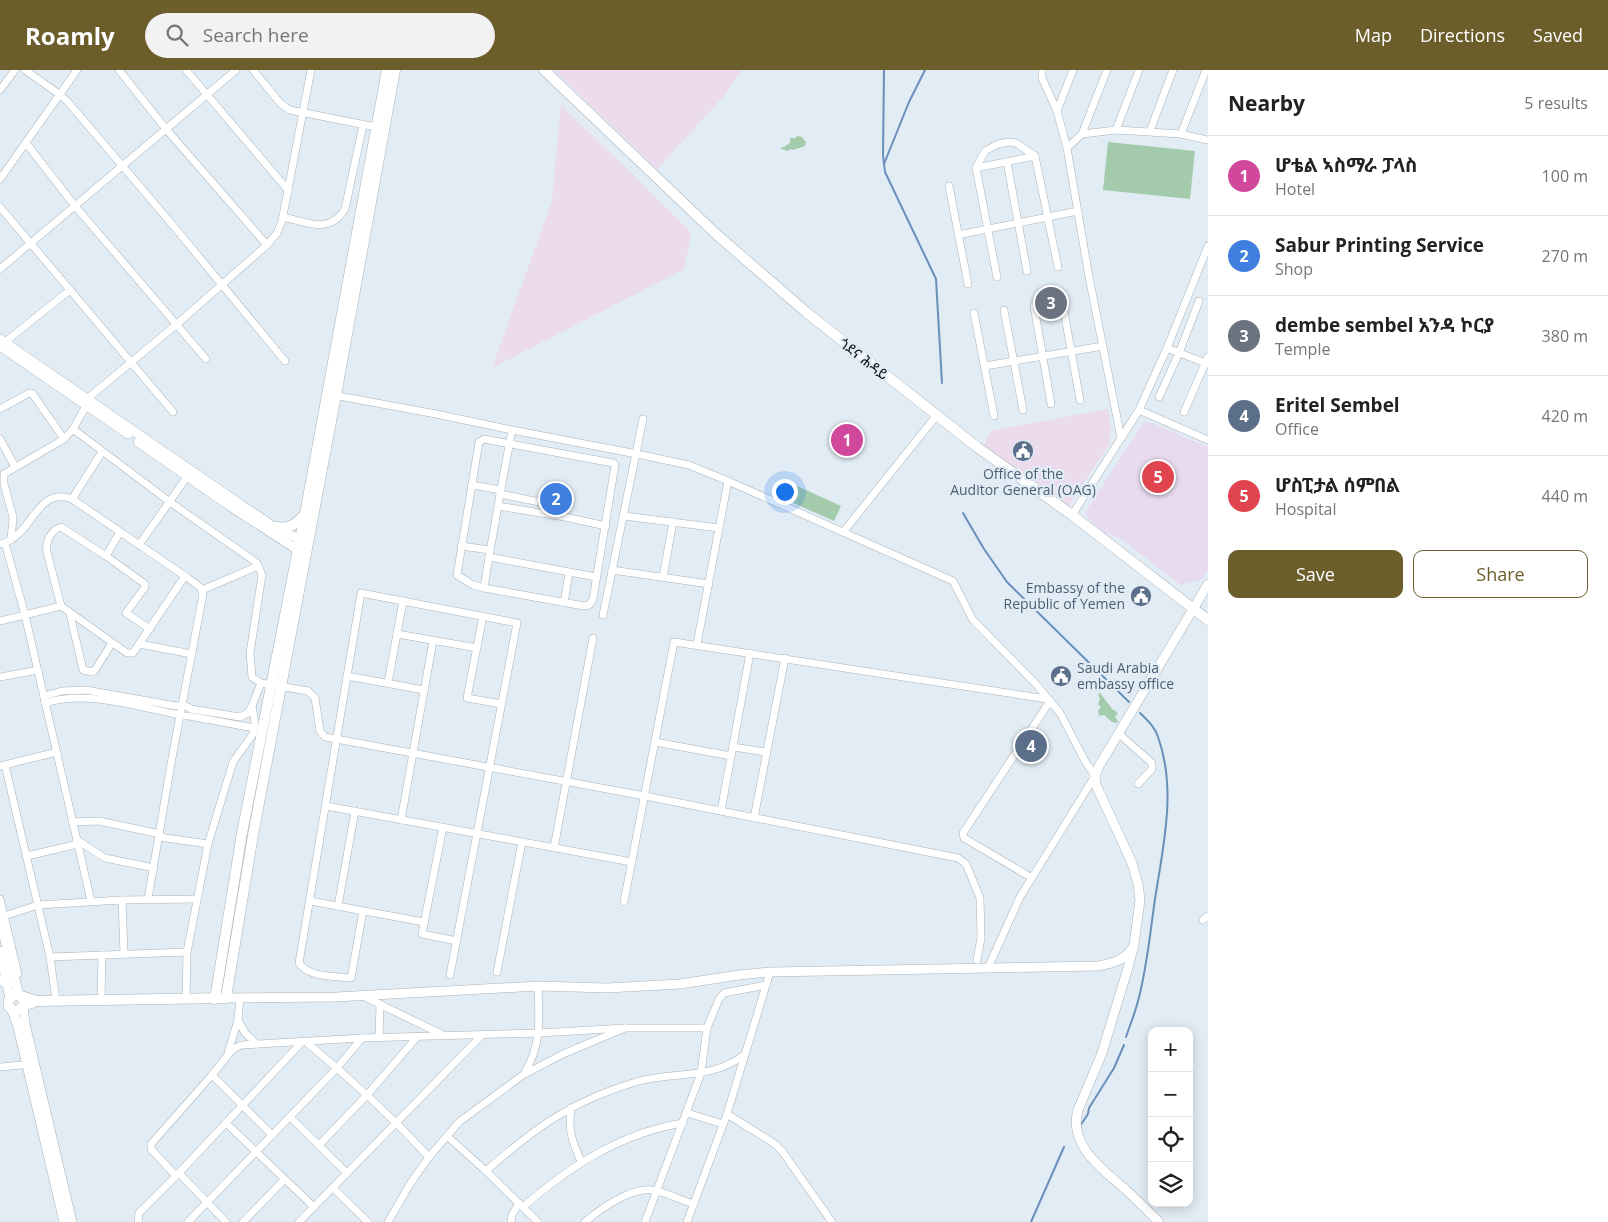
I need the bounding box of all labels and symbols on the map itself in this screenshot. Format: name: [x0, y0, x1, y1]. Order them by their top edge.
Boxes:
pin: 3: [1035, 284, 1067, 322]
street label: ጎደና ሕዳይ: [836, 333, 893, 384]
pin: 1: [831, 421, 863, 459]
public building icon: Office of the Auditor General (OAG): [1011, 439, 1035, 463]
pin: 5: [1142, 458, 1174, 496]
place label: Office of the Auditor General (OAG): [950, 464, 1096, 499]
your location: [772, 479, 798, 505]
pin: 2: [540, 480, 572, 518]
place label: Embassy of the Republic of Yemen: [1004, 578, 1125, 613]
public building icon: Embassy of the Republic of Yemen: [1129, 584, 1153, 608]
place label: Saudi Arabia embassy office: [1077, 658, 1174, 693]
public building icon: Saudi Arabia embassy office: [1049, 664, 1073, 688]
pin: 4: [1015, 727, 1047, 765]

